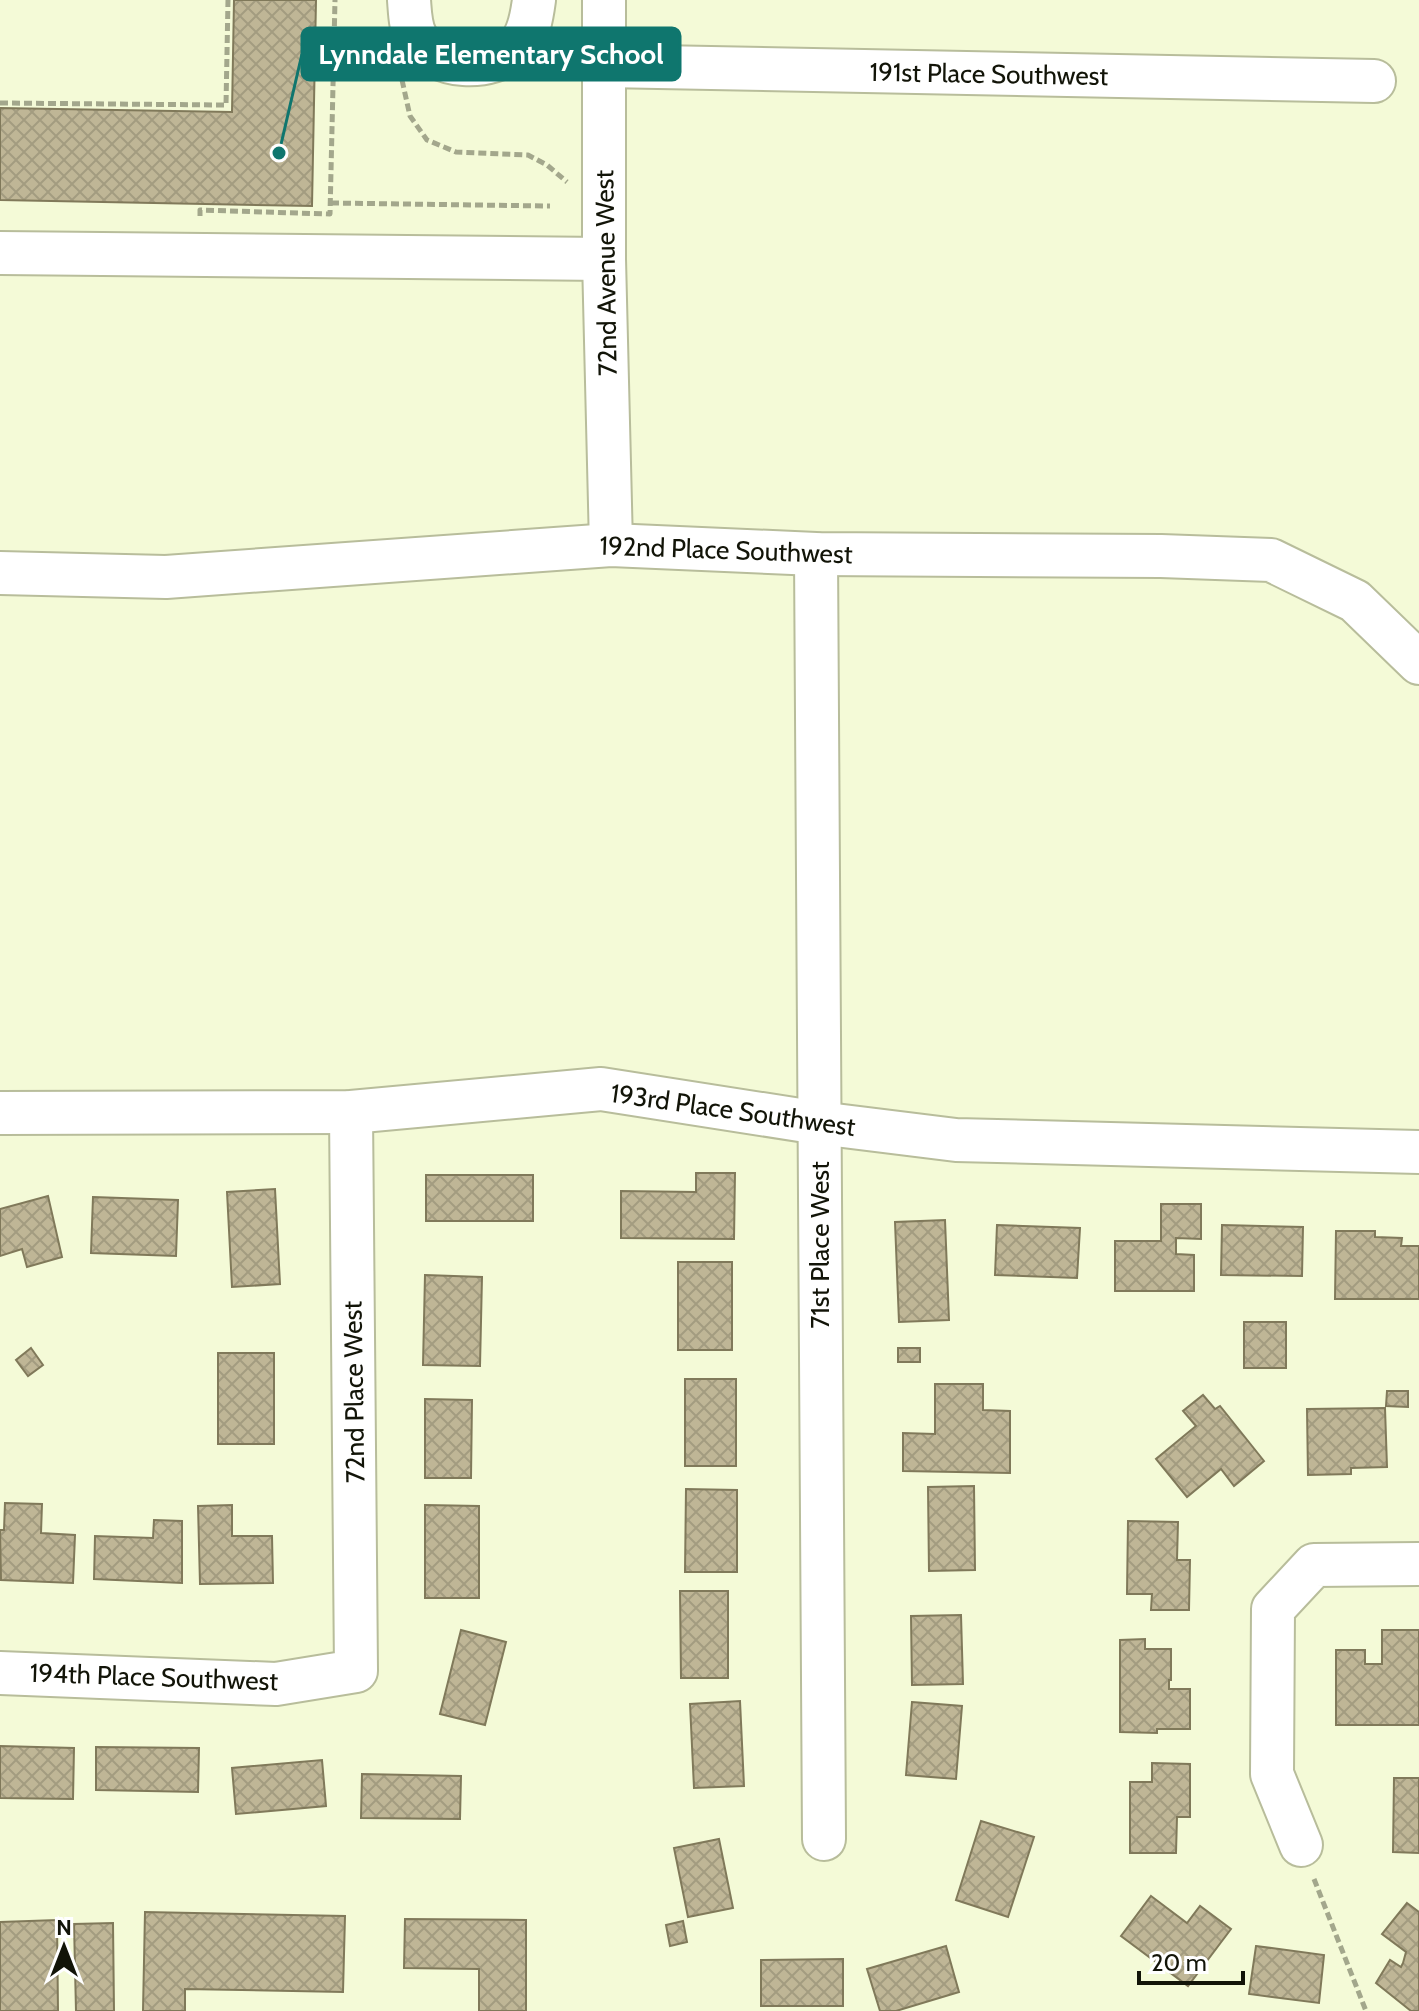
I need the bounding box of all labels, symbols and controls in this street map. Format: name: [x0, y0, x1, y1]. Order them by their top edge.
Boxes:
callout: Lynndale Elementary School: [302, 28, 680, 80]
text: Lynndale Elementary School: [318, 37, 664, 71]
street label: 191st Place Southwest: [869, 56, 1109, 92]
street label: 72nd Avenue West: [588, 169, 624, 376]
street label: 192nd Place Southwest: [599, 530, 853, 570]
street label: 193rd Place Southwest: [609, 1077, 858, 1143]
street label: 71st Place West: [804, 1161, 836, 1329]
street label: 72nd Place West: [336, 1300, 372, 1483]
street label: 194th Place Southwest: [29, 1657, 279, 1697]
north arrow: [24, 1907, 104, 1987]
text: N: [56, 1914, 72, 1941]
scale bar: [1139, 1935, 1243, 1985]
text: 20 m: [1151, 1948, 1207, 1977]

